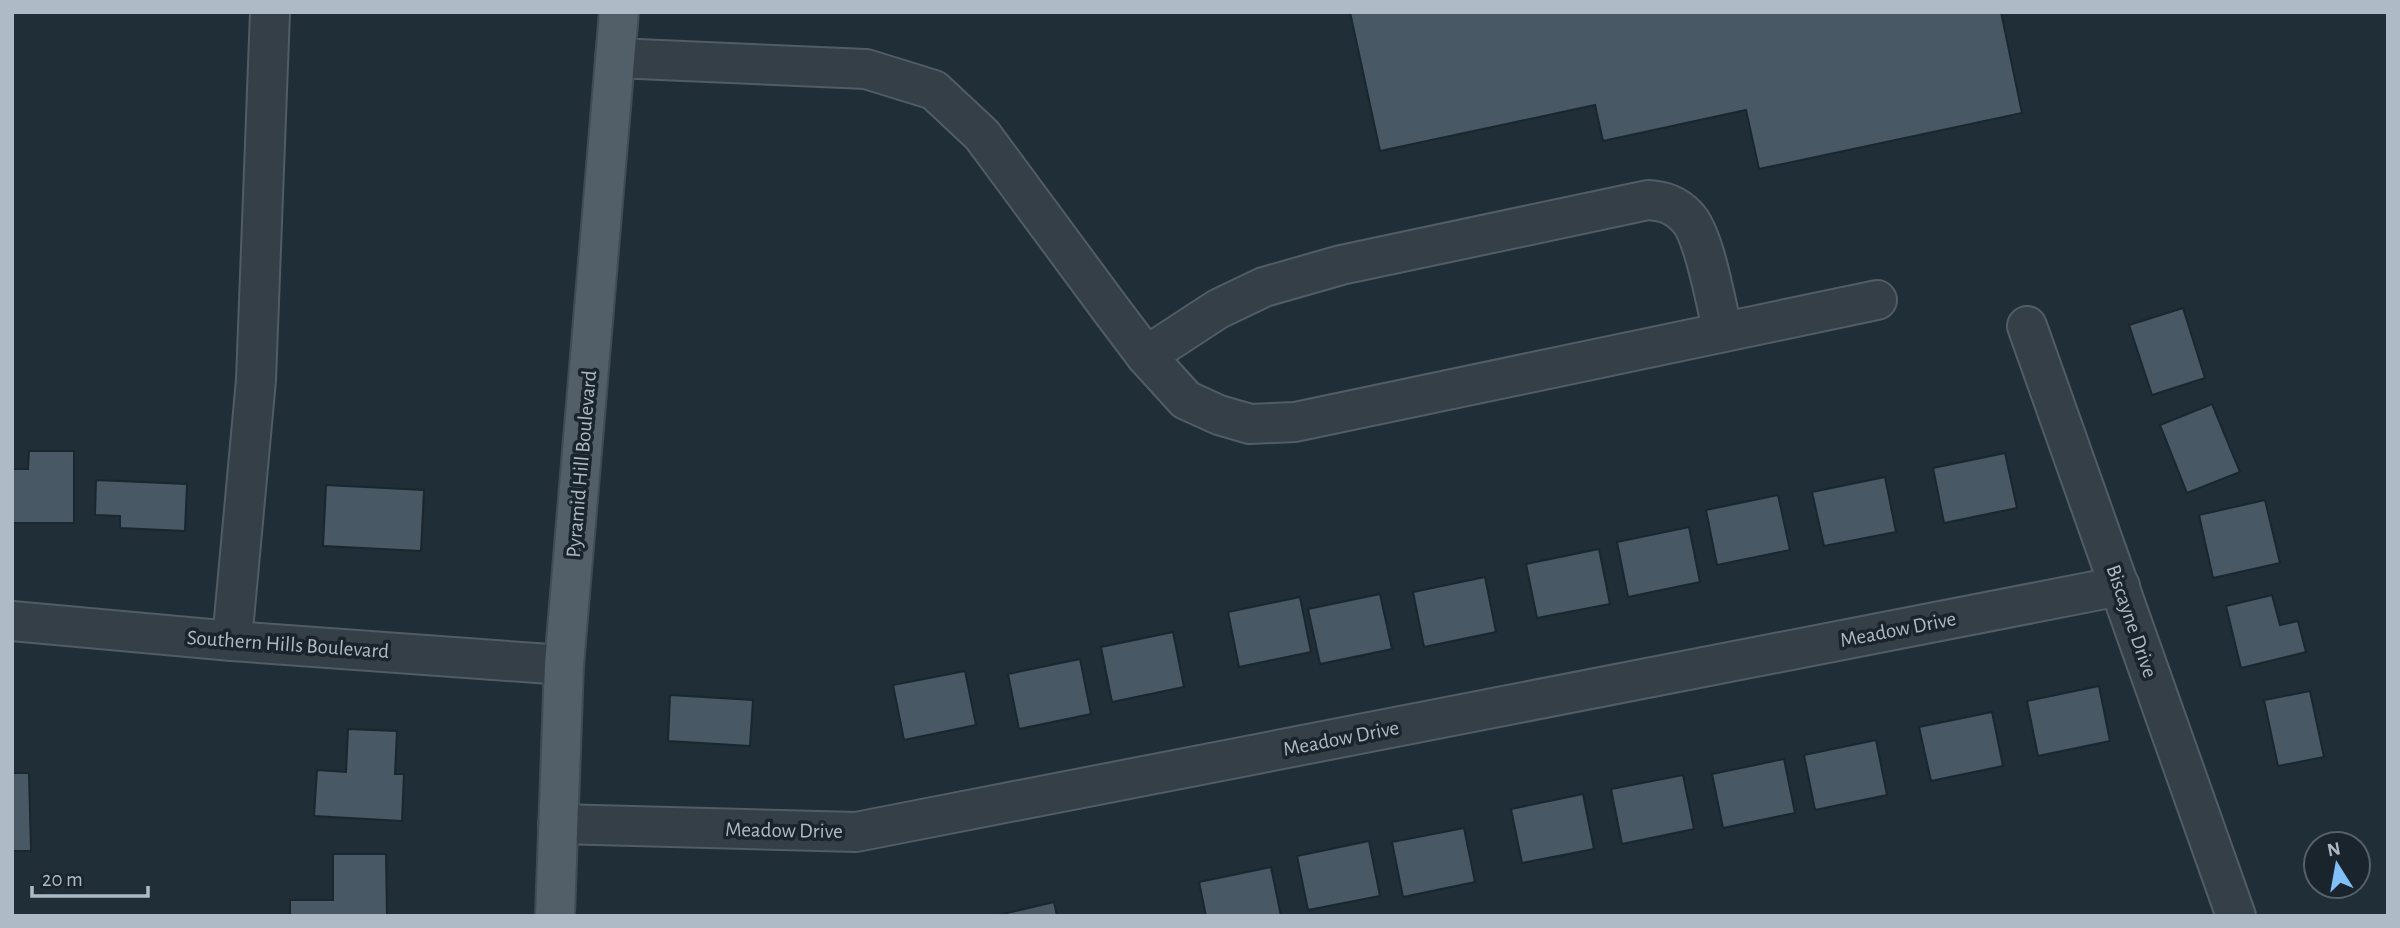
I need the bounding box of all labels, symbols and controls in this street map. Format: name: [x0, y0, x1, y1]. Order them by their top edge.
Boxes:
street label: Pyramid Hill Boulevard: [563, 369, 600, 559]
street label: Biscayne Drive: [2102, 562, 2161, 680]
street label: Meadow Drive: [1838, 608, 1958, 651]
street label: Southern Hills Boulevard: [186, 627, 390, 662]
street label: Meadow Drive: [1281, 717, 1401, 760]
street label: Meadow Drive: [725, 819, 843, 842]
north arrow: [2302, 830, 2372, 900]
text: N: [2326, 839, 2342, 860]
scale bar: [32, 855, 147, 899]
text: 20 m: [42, 869, 83, 890]

